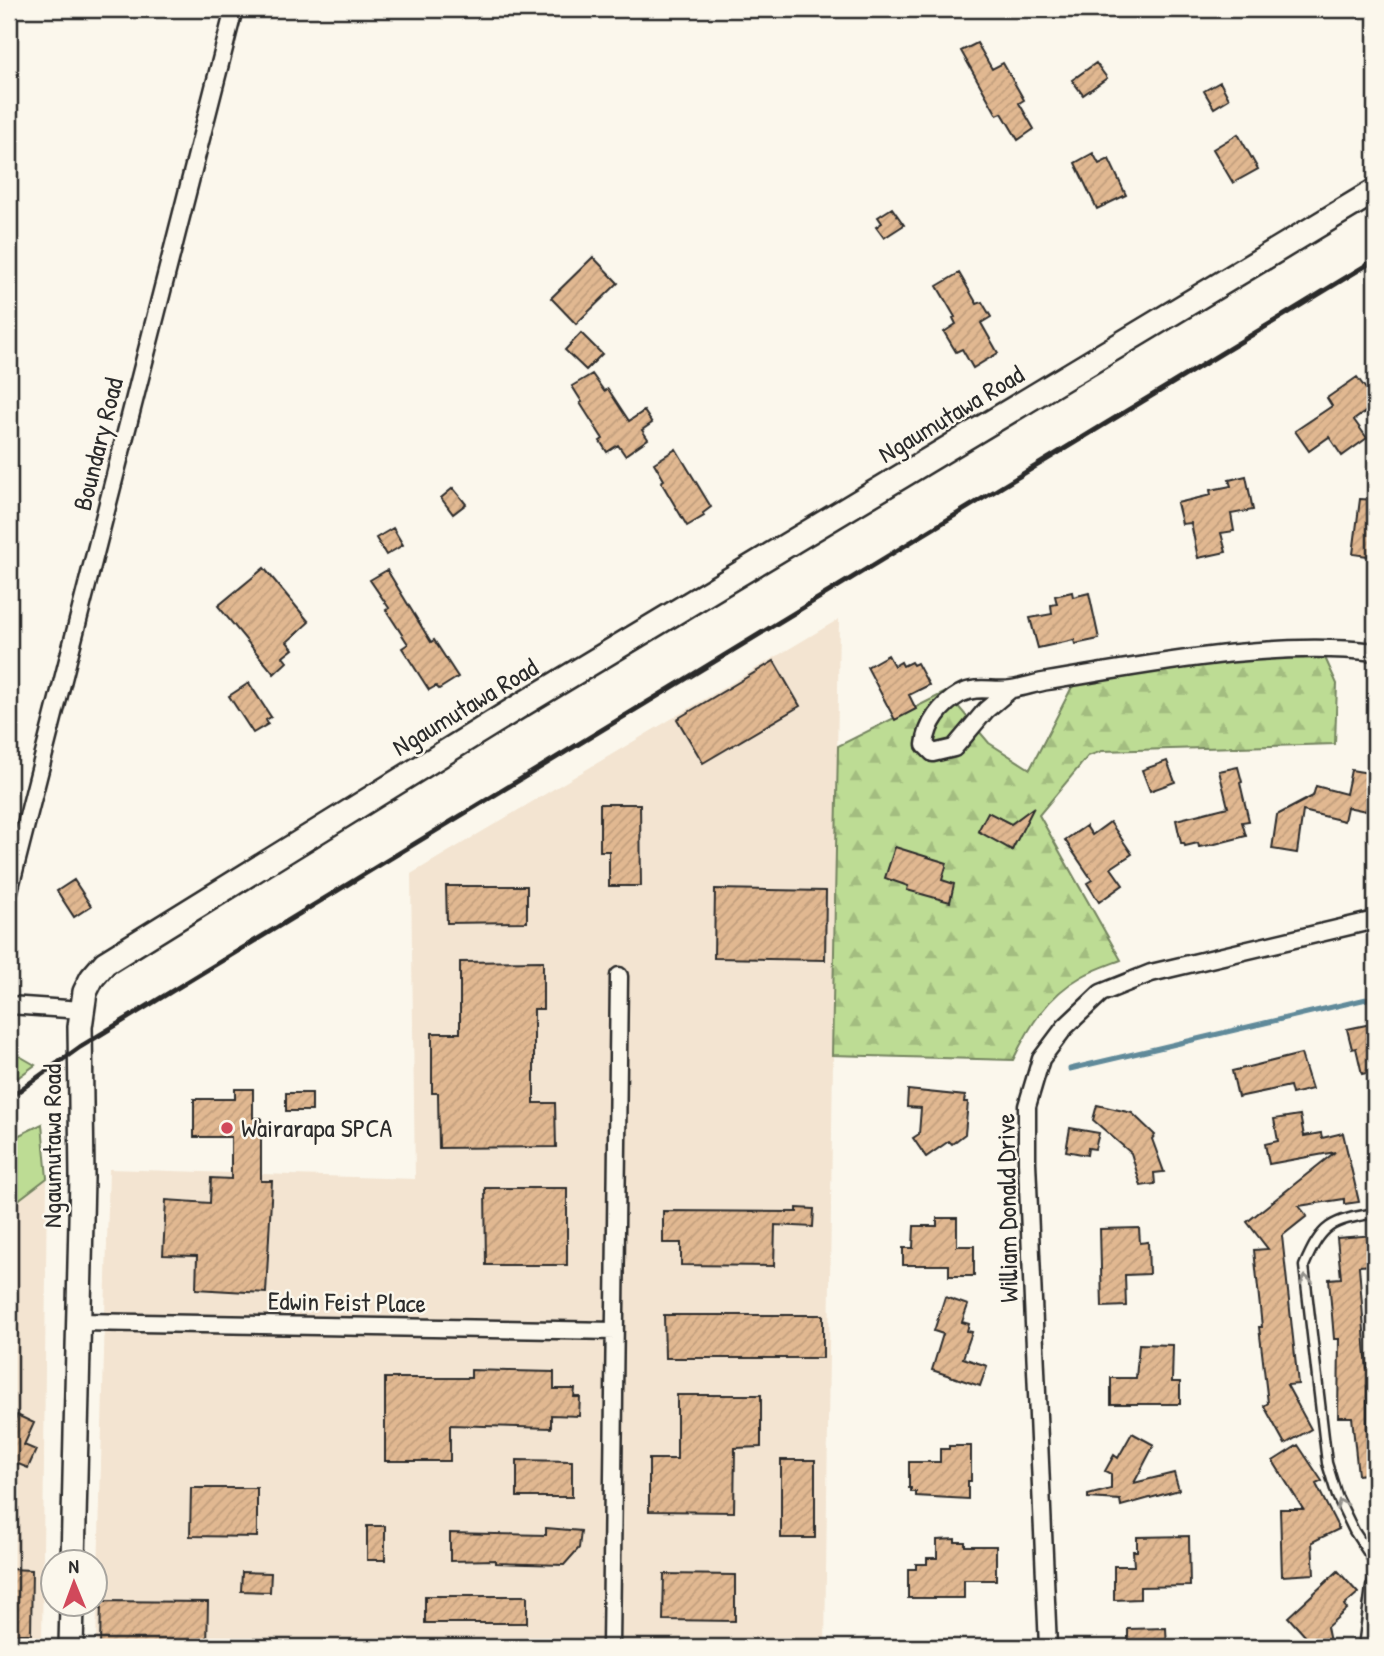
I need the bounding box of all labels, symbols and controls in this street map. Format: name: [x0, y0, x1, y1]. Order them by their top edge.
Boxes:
street label: Ngaumutawa Road: [871, 356, 1030, 471]
street label: Boundary Road: [64, 374, 131, 514]
street label: Ngaumutawa Road: [385, 649, 544, 764]
street label: Ngaumutawa Road: [34, 1064, 69, 1228]
place label: Wairarapa SPCA: [241, 1110, 392, 1145]
street label: William Donald Drive: [987, 1113, 1026, 1303]
marker: Wairarapa SPCA: [219, 1120, 235, 1136]
one-way arrow: [1299, 1274, 1314, 1286]
street label: Edwin Feist Place: [268, 1283, 426, 1320]
one-way arrow: [1335, 1499, 1349, 1511]
north arrow: [38, 1548, 108, 1618]
text: N: [68, 1553, 79, 1579]

